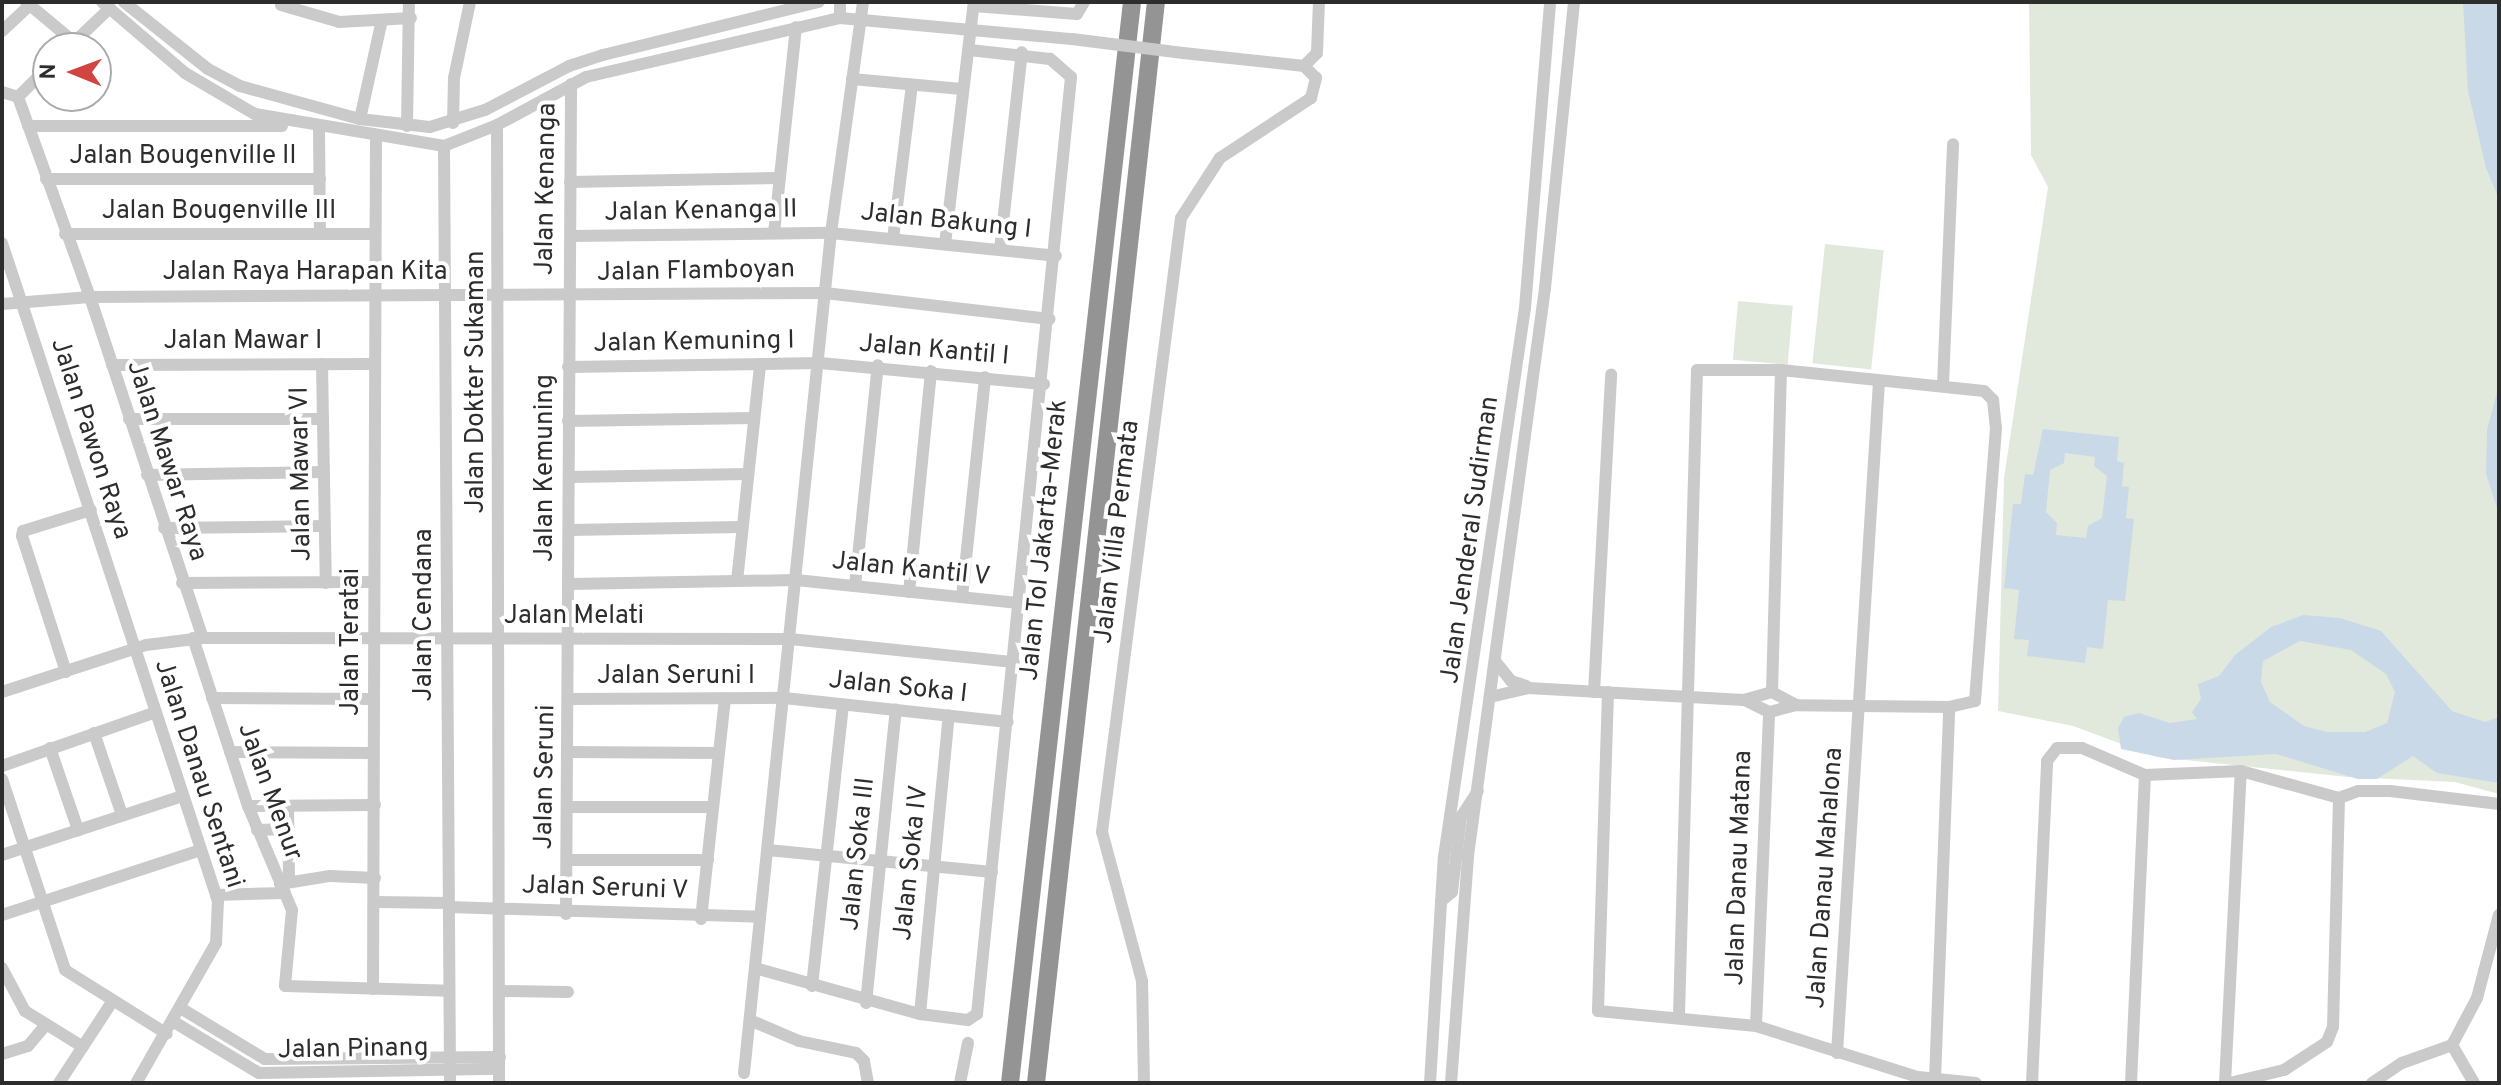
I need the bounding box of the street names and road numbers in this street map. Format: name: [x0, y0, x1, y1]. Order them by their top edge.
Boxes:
street label: Jalan Kenanga: [530, 102, 564, 276]
street label: Jalan Bougenville II: [69, 141, 297, 173]
street label: Jalan Kenanga II: [604, 195, 798, 229]
street label: Jalan Bougenville III: [102, 196, 336, 228]
street label: Jalan Bakung I: [859, 198, 1033, 246]
street label: Jalan Dokter Sukaman: [461, 250, 493, 514]
street label: Jalan Flamboyan: [597, 255, 795, 289]
street label: Jalan Raya Harapan Kita: [163, 257, 447, 289]
street label: Jalan Mawar I: [164, 326, 322, 358]
street label: Jalan Kemuning I: [593, 326, 795, 360]
street label: Jalan Kantil I: [858, 329, 1010, 373]
street label: Jalan Pawon Raya: [43, 334, 137, 544]
street label: Jalan Mawar Raya: [119, 357, 213, 565]
street label: Jalan Kemuning: [530, 374, 562, 562]
street label: Jalan Mawar VI: [285, 386, 319, 562]
street label: Jalan Jenderal Sudirman: [1435, 394, 1507, 686]
street label: Jalan Tol Jakarta–Merak: [1015, 397, 1075, 683]
street label: Jalan Villa Permata: [1089, 418, 1147, 646]
street label: Jalan Cendana: [409, 529, 441, 701]
street label: Jalan Kantil V: [830, 546, 992, 594]
street label: Jalan Teratai: [336, 567, 368, 717]
street label: Jalan Melati: [504, 601, 644, 633]
street label: Jalan Danau Sentani: [146, 656, 250, 892]
street label: Jalan Seruni I: [597, 661, 755, 693]
street label: Jalan Soka I: [827, 665, 969, 711]
street label: Jalan Seruni: [529, 704, 563, 850]
street label: Jalan Menur: [230, 719, 308, 865]
street label: Jalan Danau Mahalona: [1801, 746, 1851, 1010]
street label: Jalan Danau Matana: [1720, 750, 1760, 986]
street label: Jalan Soka III: [835, 776, 883, 932]
street label: Jalan Soka IV: [888, 784, 936, 942]
street label: Jalan Seruni V: [521, 870, 689, 908]
street label: Jalan Pinang: [277, 1033, 429, 1067]

